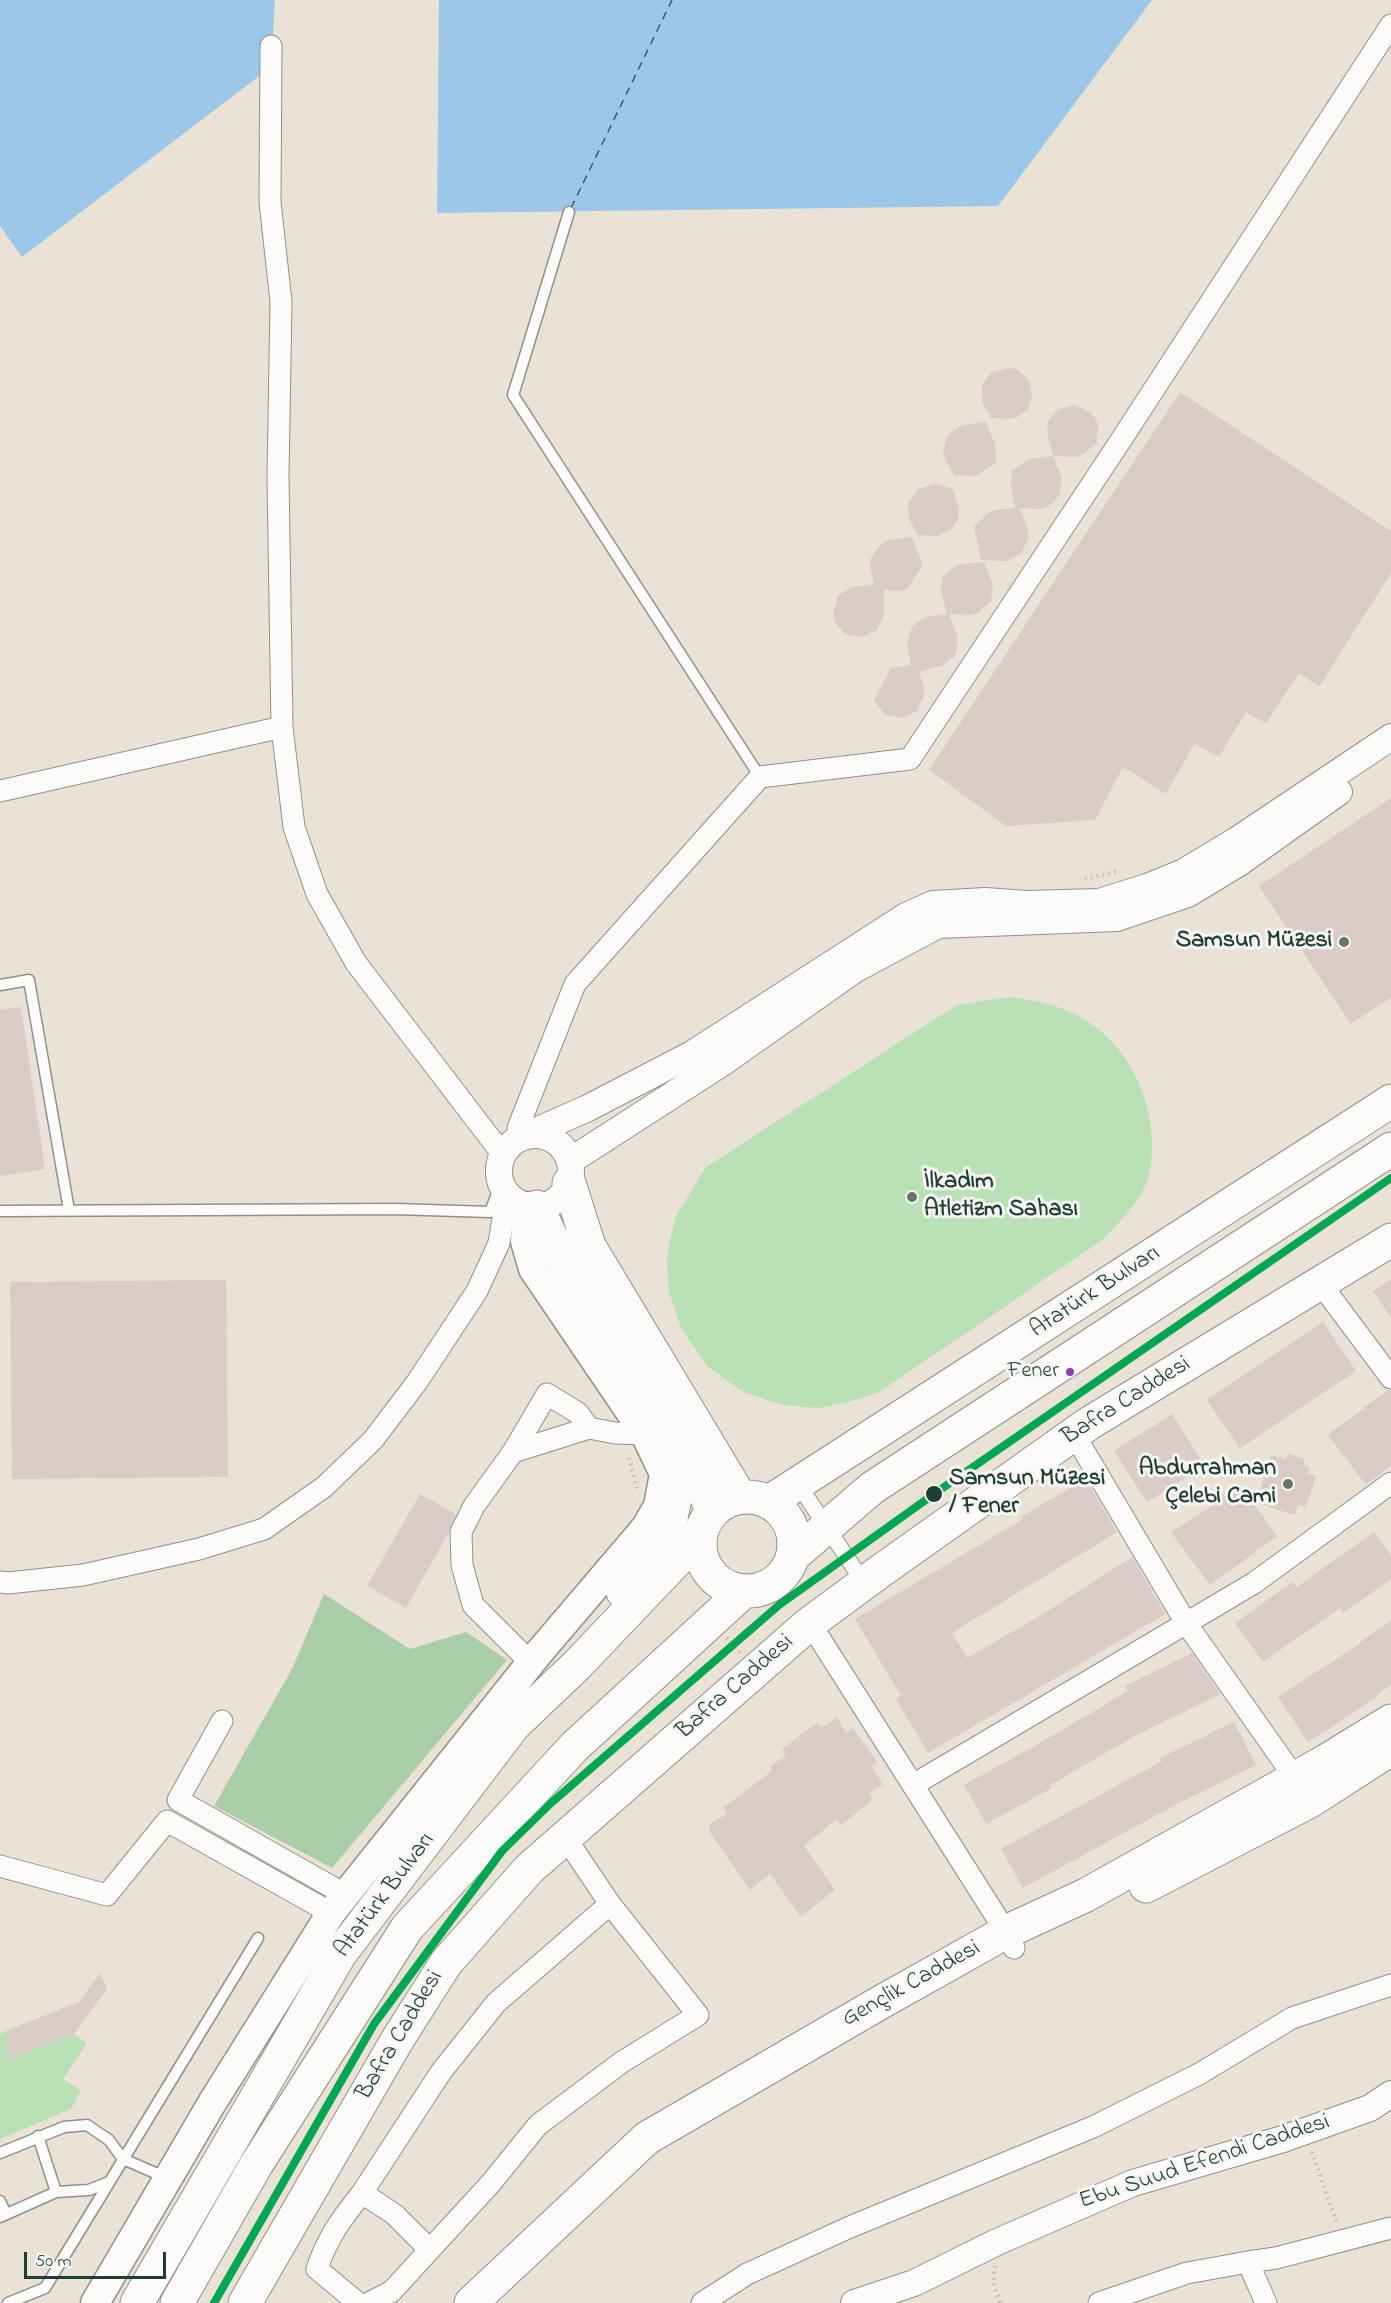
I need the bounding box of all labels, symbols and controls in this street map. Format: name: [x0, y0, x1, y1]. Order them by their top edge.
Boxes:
place label: Samsun Müzesi: [1176, 928, 1332, 956]
marker: Samsun Müzesi: [1337, 935, 1351, 949]
place label: İlkadım Atletizm Sahası: [924, 1169, 1078, 1225]
marker: İlkadım Atletizm Sahası: [905, 1190, 919, 1204]
street label: Atatürk Bulvarı: [1026, 1240, 1166, 1346]
street label: Bafra Caddesi: [1057, 1351, 1197, 1453]
place label: Fener: [1007, 1359, 1059, 1385]
marker: Fener: [1064, 1366, 1076, 1378]
place label: Abdurrahman Çelebi Cami: [1139, 1456, 1276, 1512]
place label: Samsun Müzesi / Fener: [949, 1466, 1105, 1522]
marker: Abdurrahman Çelebi Cami: [1281, 1477, 1295, 1491]
marker: Samsun Müzesi / Fener: [924, 1484, 944, 1504]
street label: Bafra Caddesi: [671, 1629, 801, 1747]
street label: Atatürk Bulvarı: [330, 1828, 442, 1964]
street label: Gençlik Caddesi: [838, 1935, 986, 2035]
street label: Bafra Caddesi: [351, 1966, 451, 2106]
street label: Ebu Suud Efendi Caddesi: [1076, 2109, 1334, 2217]
scale bar: [27, 2240, 170, 2278]
text: 50 m: [35, 2249, 72, 2275]

